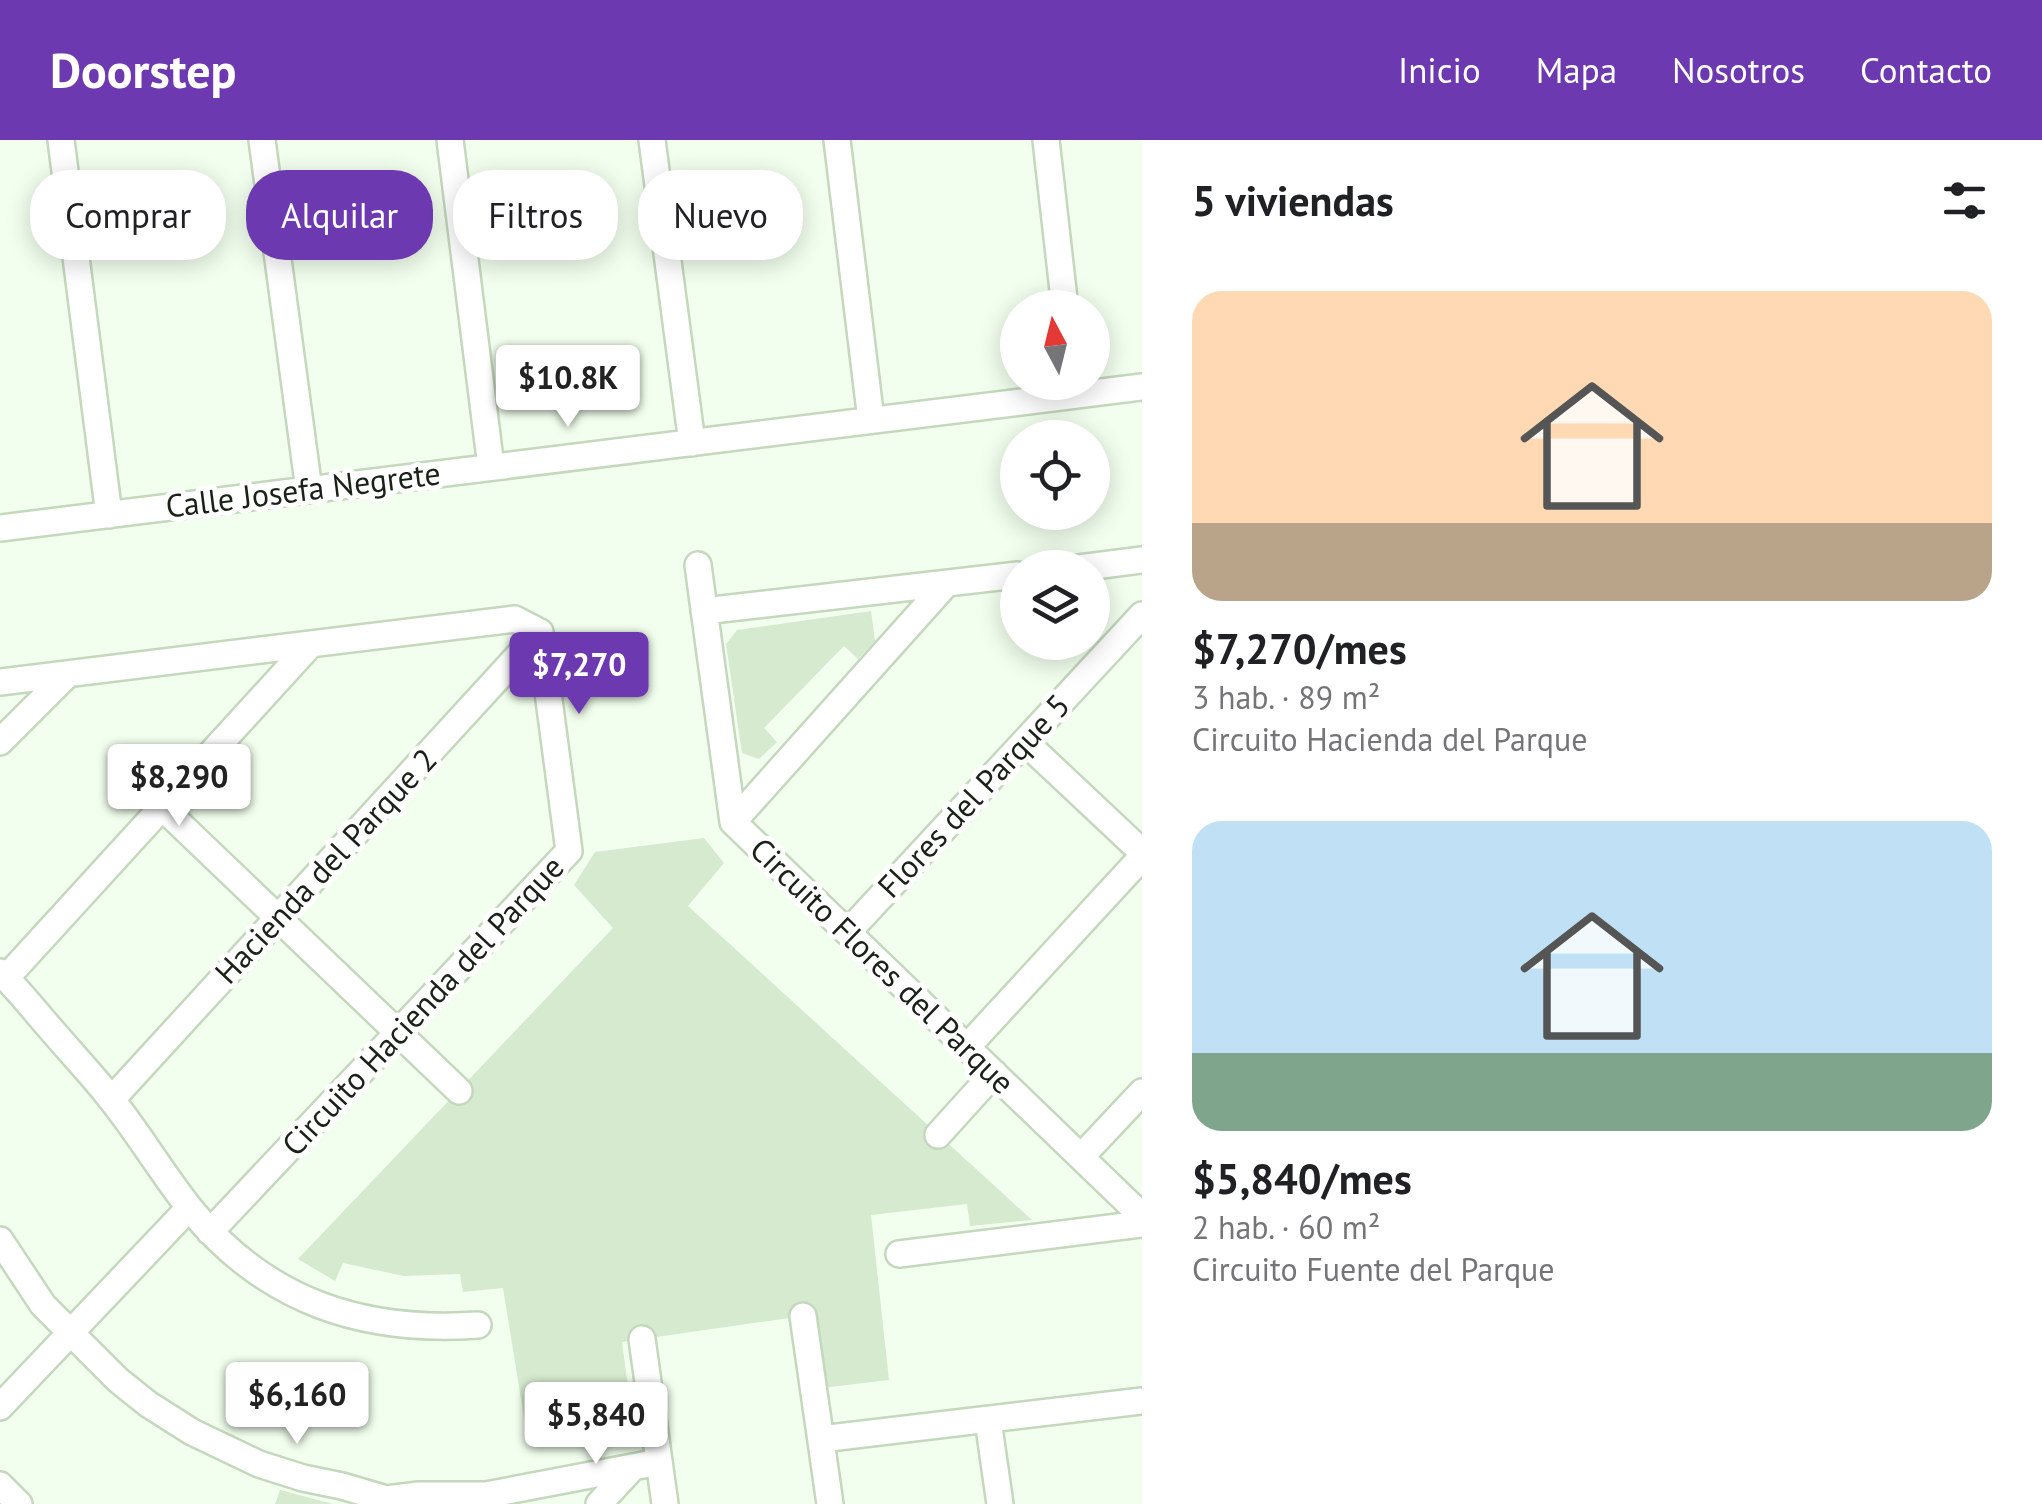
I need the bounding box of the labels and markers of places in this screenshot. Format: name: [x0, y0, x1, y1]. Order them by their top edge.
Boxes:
pin: $10.8K: [487, 345, 649, 430]
pin: $7,270: [498, 632, 660, 717]
pin: $8,290: [98, 744, 260, 829]
pin: $6,160: [216, 1362, 378, 1447]
pin: $5,840: [515, 1382, 677, 1467]

